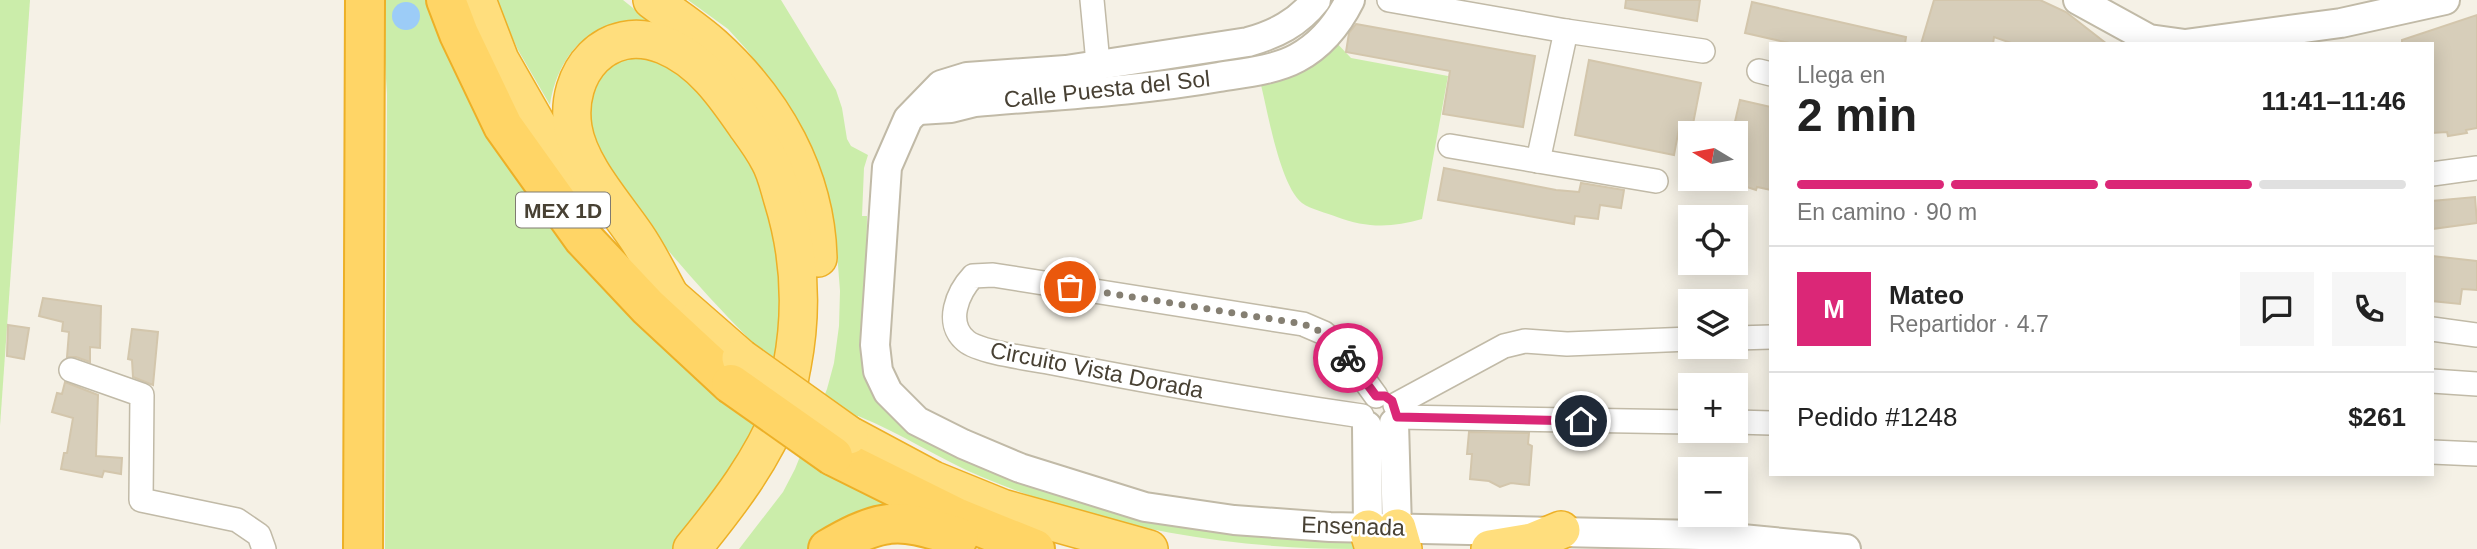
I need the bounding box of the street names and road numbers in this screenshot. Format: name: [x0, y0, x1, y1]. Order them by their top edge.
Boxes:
street label: Calle Puesta del Sol: [1003, 65, 1211, 113]
road number: MEX 1D: [516, 192, 610, 228]
street label: Circuito Vista Dorada: [988, 337, 1206, 403]
street label: Ensenada: [1301, 511, 1405, 541]

